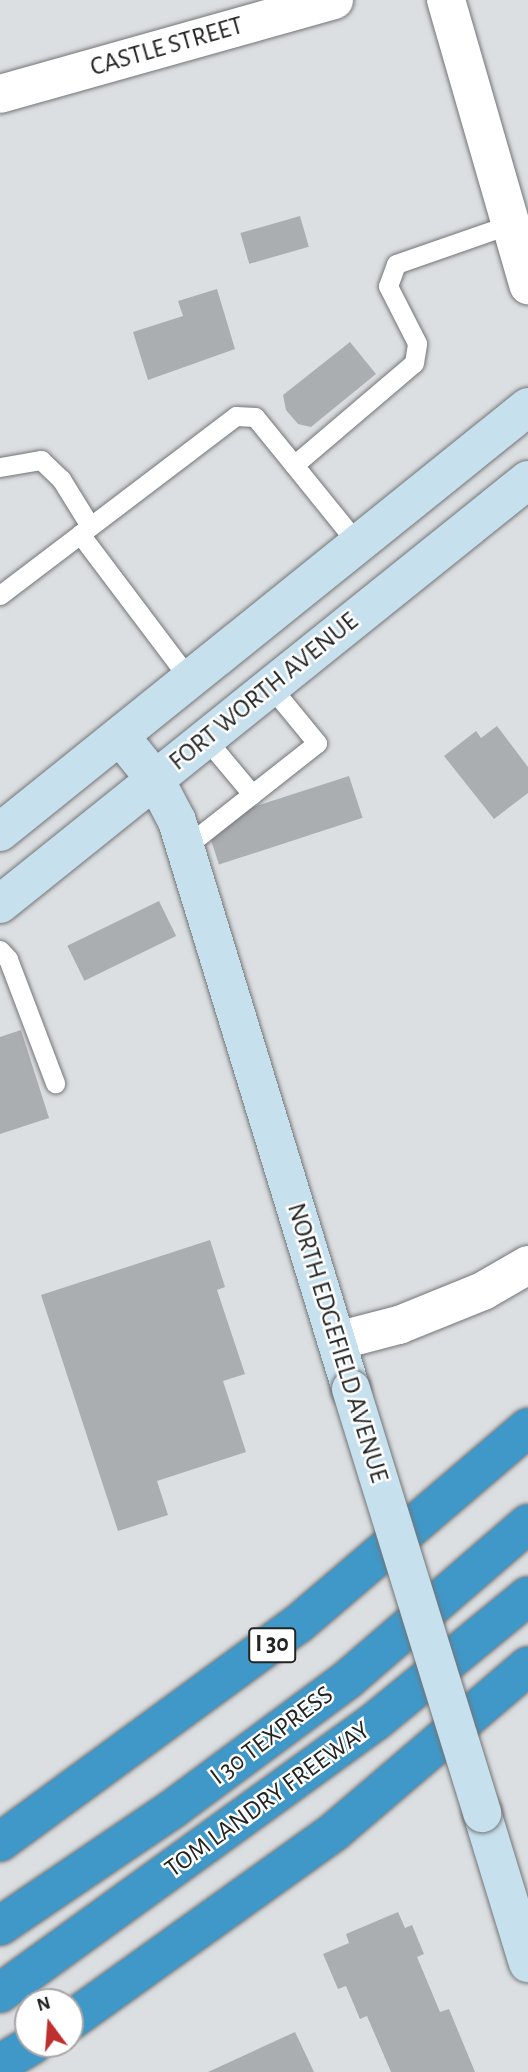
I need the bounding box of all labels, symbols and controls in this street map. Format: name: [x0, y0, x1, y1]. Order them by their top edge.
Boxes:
street label: CASTLE STREET: [87, 10, 247, 84]
street label: FORT WORTH AVENUE: [163, 606, 365, 778]
street label: NORTH EDGEFIELD AVENUE: [280, 1200, 394, 1486]
road number: I 30: [247, 1624, 296, 1666]
street label: I 30 TEXPRESS: [204, 1680, 340, 1792]
street label: TOM LANDRY FREEWAY: [159, 1715, 377, 1885]
north arrow: [14, 1988, 84, 2058]
text: N: [35, 1993, 53, 2015]

